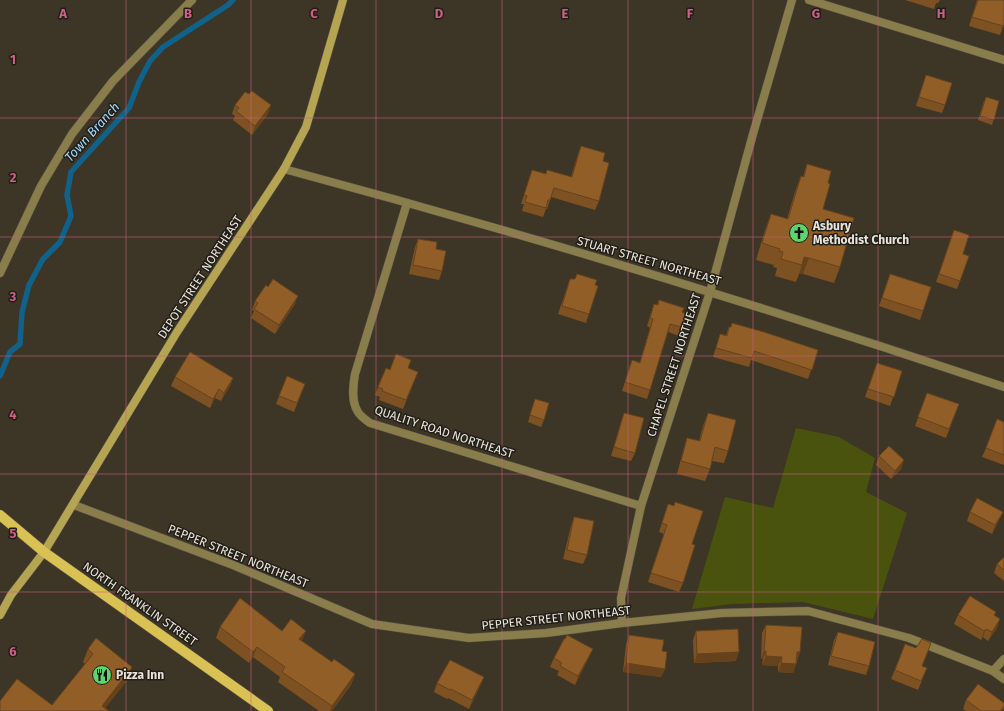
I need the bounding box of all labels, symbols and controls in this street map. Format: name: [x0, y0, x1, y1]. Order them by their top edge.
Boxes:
text: A: [58, 6, 67, 21]
text: B: [184, 6, 192, 21]
text: C: [310, 6, 318, 21]
text: D: [435, 6, 444, 21]
text: E: [562, 6, 569, 21]
text: F: [687, 6, 694, 21]
text: G: [812, 6, 820, 21]
text: H: [937, 6, 945, 21]
text: 1: [10, 52, 16, 67]
water label: Town Branch: [61, 99, 123, 165]
text: 2: [10, 170, 17, 185]
street label: DEPOT STREET NORTHEAST: [155, 212, 246, 341]
place label: Asbury Methodist Church: [812, 219, 909, 247]
church icon: Asbury Methodist Church: [788, 222, 810, 244]
street label: STUART STREET NORTHEAST: [575, 234, 723, 289]
text: 3: [9, 289, 17, 304]
street label: CHAPEL STREET NORTHEAST: [644, 291, 704, 438]
street label: QUALITY ROAD NORTHEAST: [373, 403, 516, 461]
text: 4: [9, 407, 17, 422]
street label: PEPPER STREET NORTHEAST: [166, 521, 311, 591]
text: 5: [10, 526, 17, 541]
street label: NORTH FRANKLIN STREET: [80, 559, 200, 649]
street label: PEPPER STREET NORTHEAST: [481, 603, 632, 633]
text: 6: [9, 644, 17, 659]
restaurant icon: Pizza Inn: [91, 664, 113, 686]
place label: Pizza Inn: [116, 668, 164, 682]

